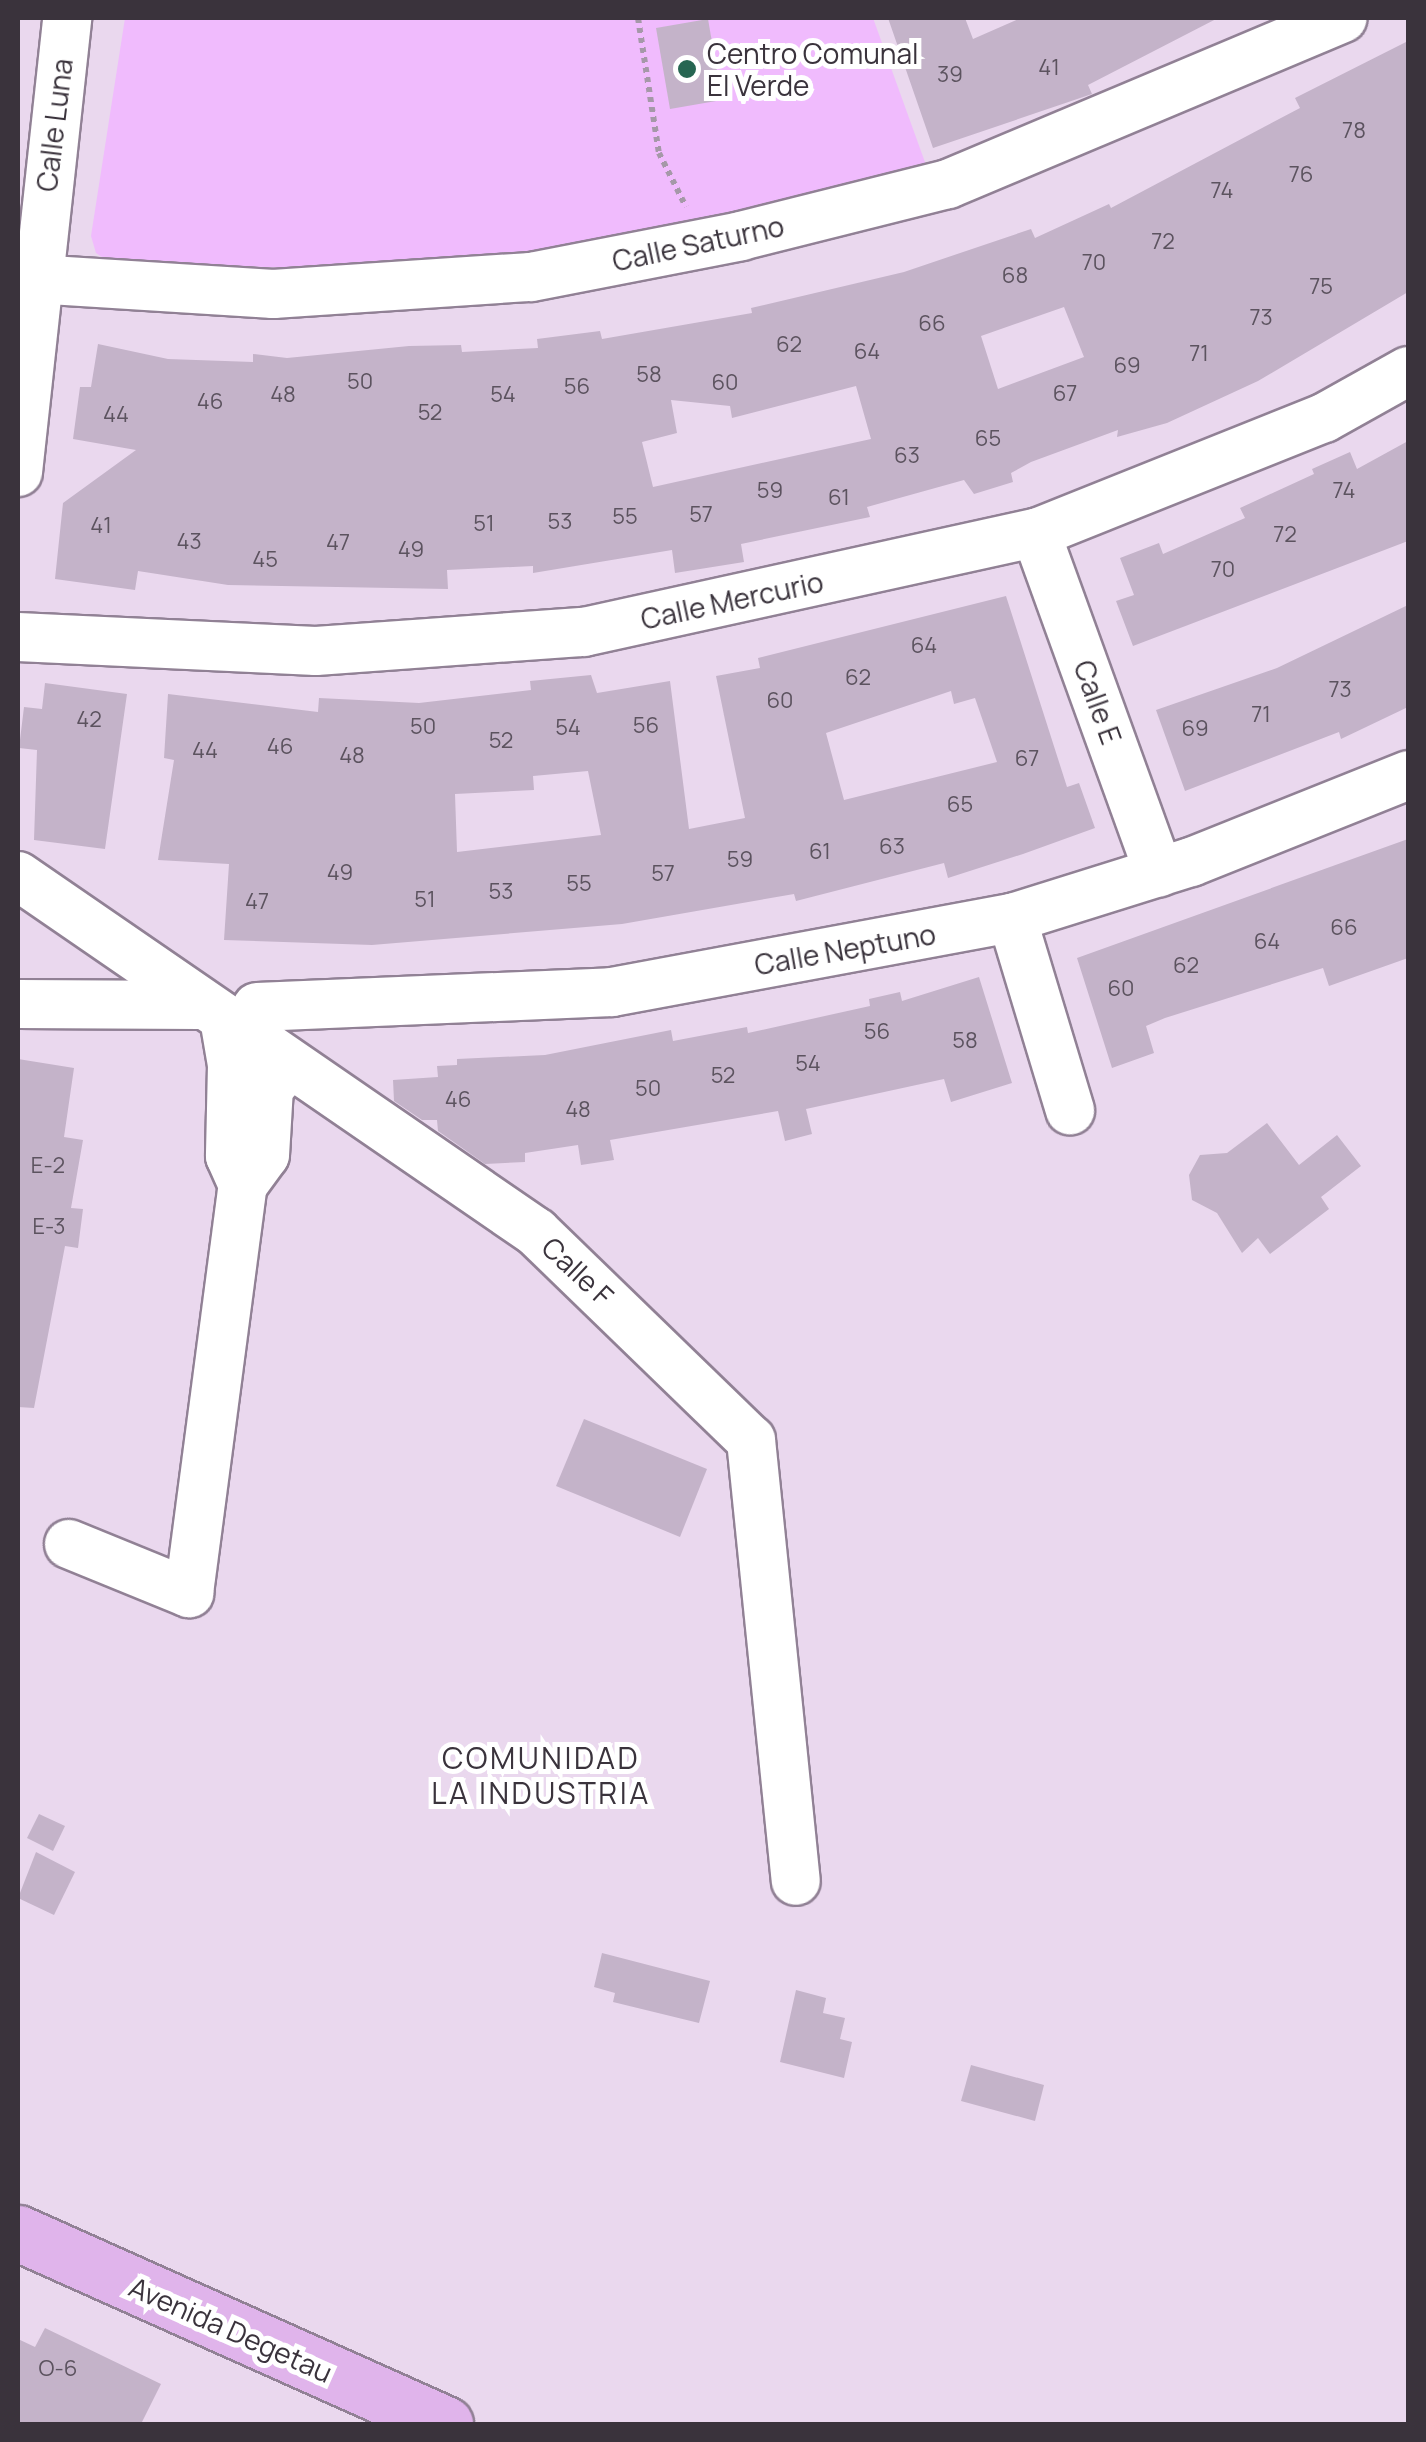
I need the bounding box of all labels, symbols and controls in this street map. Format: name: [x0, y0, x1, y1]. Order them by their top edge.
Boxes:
place label: Centro Comunal El Verde: [707, 36, 918, 102]
house number: 41: [1038, 55, 1060, 81]
street label: Calle Luna: [29, 57, 79, 193]
marker: Centro Comunal El Verde: [676, 58, 698, 80]
house number: 39: [937, 62, 963, 88]
house number: 78: [1342, 118, 1366, 144]
house number: 76: [1289, 162, 1313, 188]
house number: 74: [1210, 178, 1234, 204]
street label: Calle Saturno: [609, 208, 787, 278]
house number: 72: [1151, 229, 1175, 255]
house number: 70: [1082, 250, 1106, 276]
house number: 68: [1002, 263, 1028, 289]
house number: 75: [1309, 274, 1333, 300]
house number: 73: [1249, 305, 1273, 331]
house number: 66: [918, 311, 946, 337]
house number: 62: [776, 332, 802, 358]
house number: 64: [854, 339, 880, 365]
house number: 71: [1189, 341, 1209, 367]
house number: 69: [1113, 353, 1141, 379]
house number: 58: [636, 362, 662, 388]
house number: 50: [347, 369, 373, 395]
house number: 60: [711, 370, 739, 396]
house number: 56: [564, 374, 590, 400]
house number: 67: [1053, 381, 1077, 407]
house number: 48: [270, 382, 296, 408]
house number: 54: [490, 382, 516, 408]
house number: 46: [197, 389, 223, 415]
house number: 52: [418, 400, 442, 426]
house number: 44: [103, 402, 129, 428]
house number: 65: [975, 426, 1001, 452]
house number: 63: [894, 443, 920, 469]
house number: 59: [757, 478, 783, 504]
house number: 74: [1332, 478, 1356, 504]
house number: 61: [828, 485, 850, 511]
house number: 57: [689, 502, 713, 528]
house number: 55: [612, 504, 638, 530]
house number: 53: [548, 509, 572, 535]
house number: 51: [473, 511, 495, 537]
house number: 41: [90, 513, 112, 539]
house number: 72: [1273, 522, 1297, 548]
house number: 43: [176, 529, 202, 555]
house number: 47: [326, 530, 350, 556]
house number: 49: [398, 537, 424, 563]
house number: 45: [252, 547, 278, 573]
house number: 70: [1211, 557, 1235, 583]
street label: Calle Mercurio: [638, 564, 826, 636]
house number: 64: [911, 633, 937, 659]
street label: Calle E: [1067, 656, 1129, 748]
house number: 62: [845, 665, 871, 691]
house number: 73: [1328, 677, 1352, 703]
house number: 60: [766, 688, 794, 714]
house number: 71: [1251, 702, 1271, 728]
house number: 42: [76, 707, 102, 733]
house number: 56: [633, 713, 659, 739]
house number: 50: [410, 714, 436, 740]
house number: 54: [555, 715, 581, 741]
house number: 69: [1181, 716, 1209, 742]
house number: 52: [489, 728, 513, 754]
house number: 46: [267, 734, 293, 760]
house number: 44: [192, 738, 218, 764]
house number: 48: [339, 743, 365, 769]
house number: 67: [1015, 746, 1039, 772]
house number: 65: [947, 792, 973, 818]
house number: 63: [879, 834, 905, 860]
house number: 61: [809, 839, 831, 865]
house number: 59: [727, 847, 753, 873]
house number: 49: [327, 860, 353, 886]
house number: 57: [651, 861, 675, 887]
house number: 55: [566, 871, 592, 897]
house number: 53: [489, 879, 513, 905]
house number: 51: [414, 887, 436, 913]
house number: 47: [245, 889, 269, 915]
house number: 66: [1330, 915, 1358, 941]
street label: Calle Neptuno: [752, 917, 938, 981]
house number: 64: [1254, 929, 1280, 955]
house number: 62: [1173, 953, 1199, 979]
house number: 60: [1107, 976, 1135, 1002]
house number: 56: [864, 1019, 890, 1045]
house number: 58: [952, 1028, 978, 1054]
house number: 54: [795, 1051, 821, 1077]
house number: 52: [711, 1063, 735, 1089]
house number: 50: [635, 1076, 661, 1102]
house number: 46: [445, 1087, 471, 1113]
house number: 48: [565, 1097, 591, 1123]
house number: E-2: [31, 1153, 65, 1179]
house number: E-3: [32, 1214, 66, 1240]
street label: Calle F: [536, 1230, 620, 1312]
district label: COMUNIDAD LA INDUSTRIA: [431, 1740, 651, 1810]
street label: Avenida Degetau: [124, 2269, 338, 2389]
house number: O-6: [39, 2356, 77, 2382]

